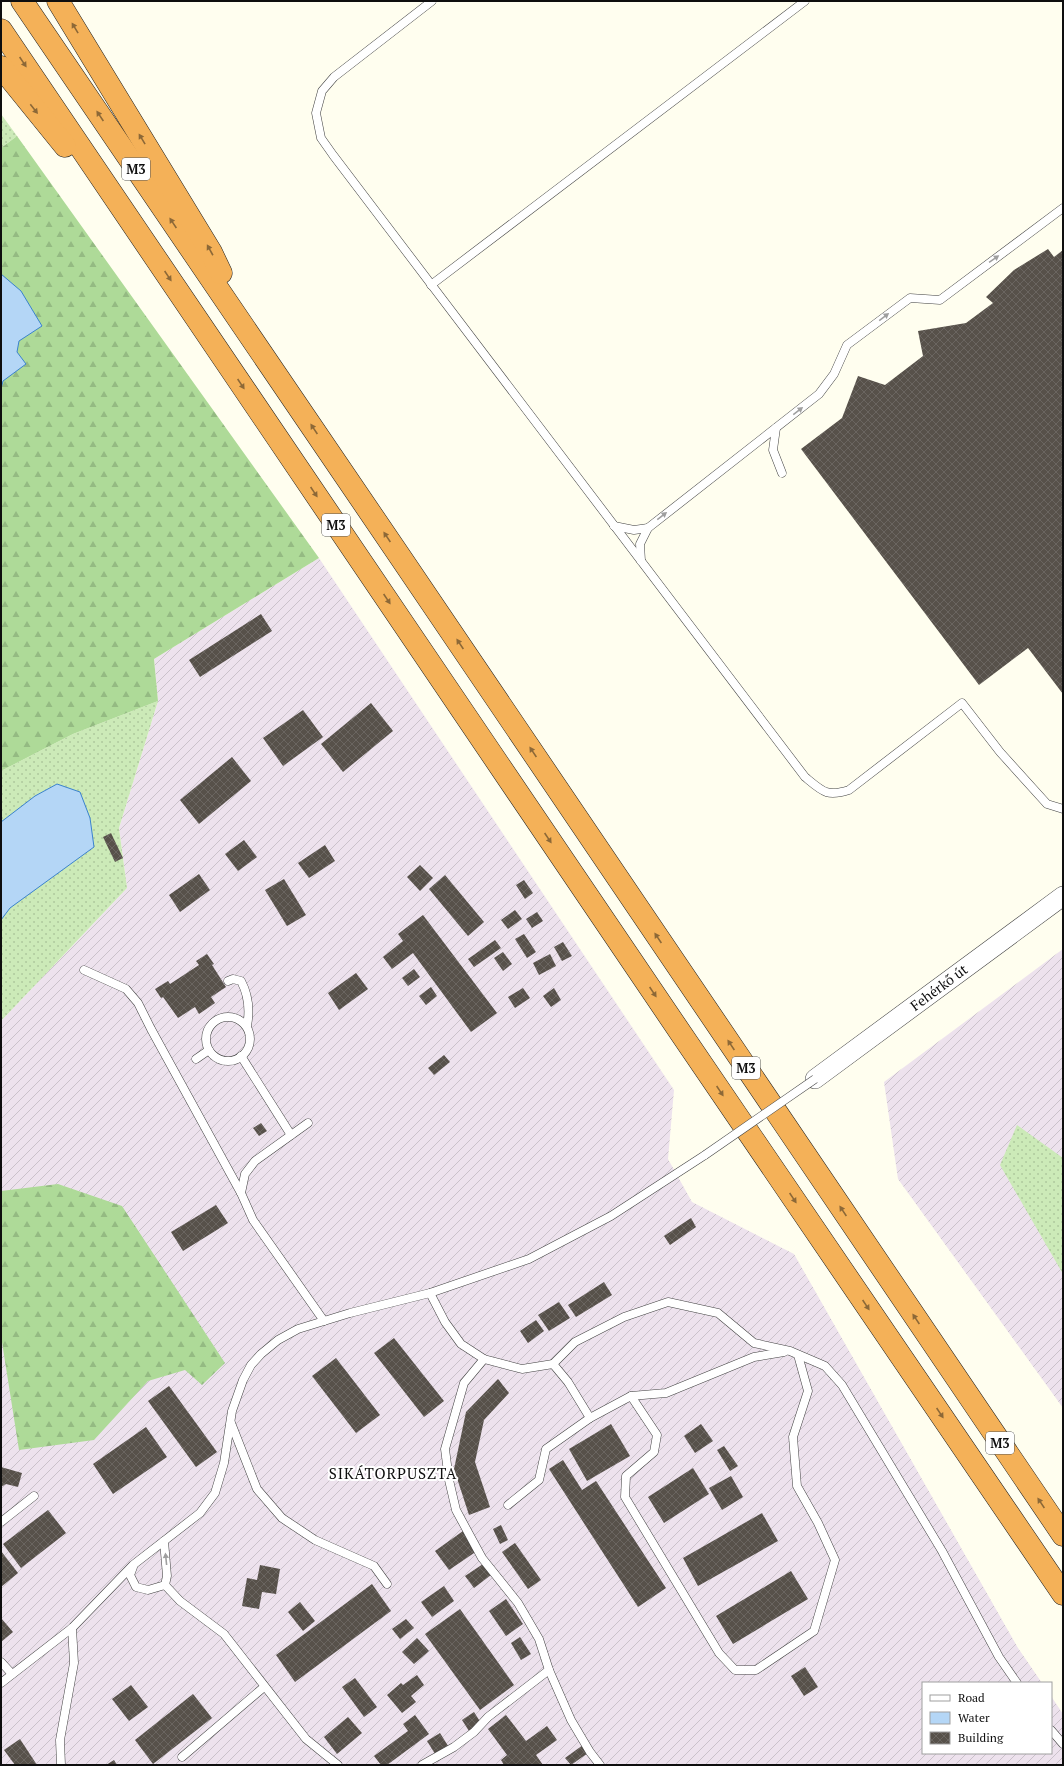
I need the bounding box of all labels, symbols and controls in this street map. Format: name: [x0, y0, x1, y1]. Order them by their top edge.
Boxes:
one-way arrow: [71, 22, 78, 34]
one-way arrow: [19, 57, 27, 67]
one-way arrow: [30, 103, 38, 114]
one-way arrow: [96, 110, 104, 121]
one-way arrow: [139, 133, 146, 145]
road number: M3: [122, 158, 150, 180]
one-way arrow: [169, 218, 177, 228]
one-way arrow: [207, 244, 213, 256]
one-way arrow: [989, 255, 1000, 263]
one-way arrow: [164, 271, 172, 282]
one-way arrow: [879, 313, 890, 321]
one-way arrow: [237, 379, 245, 389]
one-way arrow: [793, 406, 804, 415]
one-way arrow: [310, 424, 318, 435]
one-way arrow: [310, 487, 318, 497]
one-way arrow: [657, 512, 668, 520]
road number: M3: [322, 514, 350, 536]
one-way arrow: [383, 532, 391, 542]
one-way arrow: [383, 594, 391, 605]
one-way arrow: [456, 639, 464, 650]
one-way arrow: [529, 747, 537, 757]
one-way arrow: [544, 832, 552, 843]
one-way arrow: [654, 932, 662, 943]
street label: Fehérkő út: [906, 959, 972, 1015]
one-way arrow: [649, 986, 656, 997]
one-way arrow: [727, 1040, 735, 1050]
road number: M3: [732, 1057, 760, 1079]
one-way arrow: [716, 1085, 724, 1096]
one-way arrow: [789, 1193, 797, 1203]
one-way arrow: [839, 1206, 847, 1216]
one-way arrow: [862, 1300, 870, 1311]
one-way arrow: [912, 1313, 920, 1324]
one-way arrow: [936, 1407, 944, 1418]
road number: M3: [986, 1432, 1014, 1454]
district label: SIKÁTORPUSZTA: [329, 1463, 457, 1483]
one-way arrow: [1037, 1497, 1045, 1508]
one-way arrow: [163, 1553, 169, 1565]
legend: [922, 1682, 1052, 1754]
text: Road: [958, 1690, 985, 1705]
text: Water: [958, 1710, 990, 1725]
text: Building: [958, 1730, 1004, 1745]

